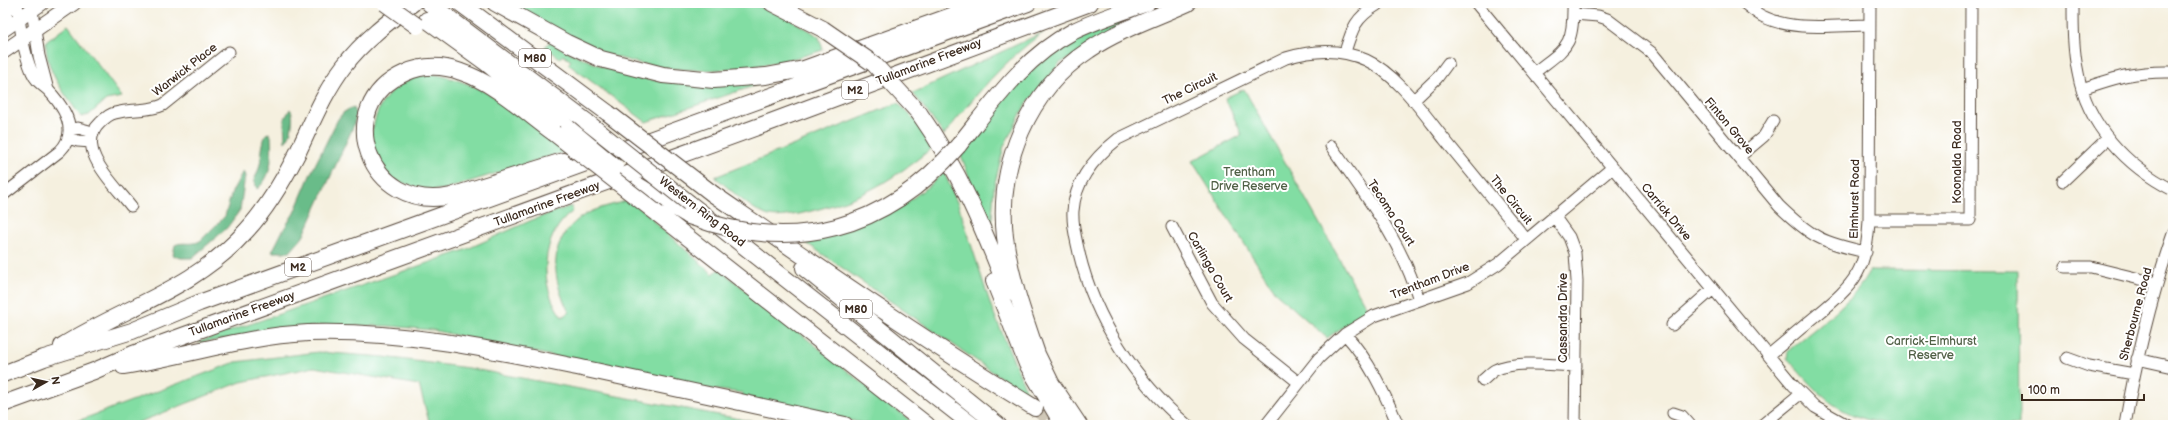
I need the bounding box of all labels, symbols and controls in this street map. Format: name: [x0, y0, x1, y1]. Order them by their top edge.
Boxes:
street label: Tullamarine Freeway: [874, 35, 984, 89]
street label: Warwick Place: [150, 40, 220, 100]
road number: M80: [519, 49, 551, 67]
street label: The Circuit: [1160, 69, 1220, 109]
road number: M2: [842, 81, 868, 99]
street label: Finton Grove: [1701, 95, 1757, 157]
street label: Koonalda Road: [1950, 120, 1965, 204]
street label: Elmhurst Road: [1847, 159, 1863, 239]
park label: Trentham Drive Reserve: [1210, 165, 1288, 194]
street label: The Circuit: [1487, 172, 1536, 228]
street label: Western Ring Road: [656, 174, 748, 250]
street label: Tecoma Court: [1364, 177, 1418, 249]
street label: Tullamarine Freeway: [492, 178, 603, 230]
street label: Carrick Drive: [1638, 180, 1694, 244]
street label: Carlinga Court: [1184, 229, 1236, 305]
road number: M2: [285, 258, 311, 276]
street label: Trentham Drive: [1389, 259, 1471, 303]
street label: Sherbourne Road: [2116, 266, 2156, 362]
street label: Cassandra Drive: [1556, 273, 1571, 363]
street label: Tullamarine Freeway: [187, 288, 298, 340]
road number: M80: [840, 300, 872, 318]
park label: Carrick-Elmhurst Reserve: [1885, 334, 1977, 363]
north arrow: [26, 362, 66, 402]
text: N: [48, 376, 62, 386]
scale bar: [2022, 376, 2144, 402]
text: 100 m: [2028, 383, 2060, 398]

